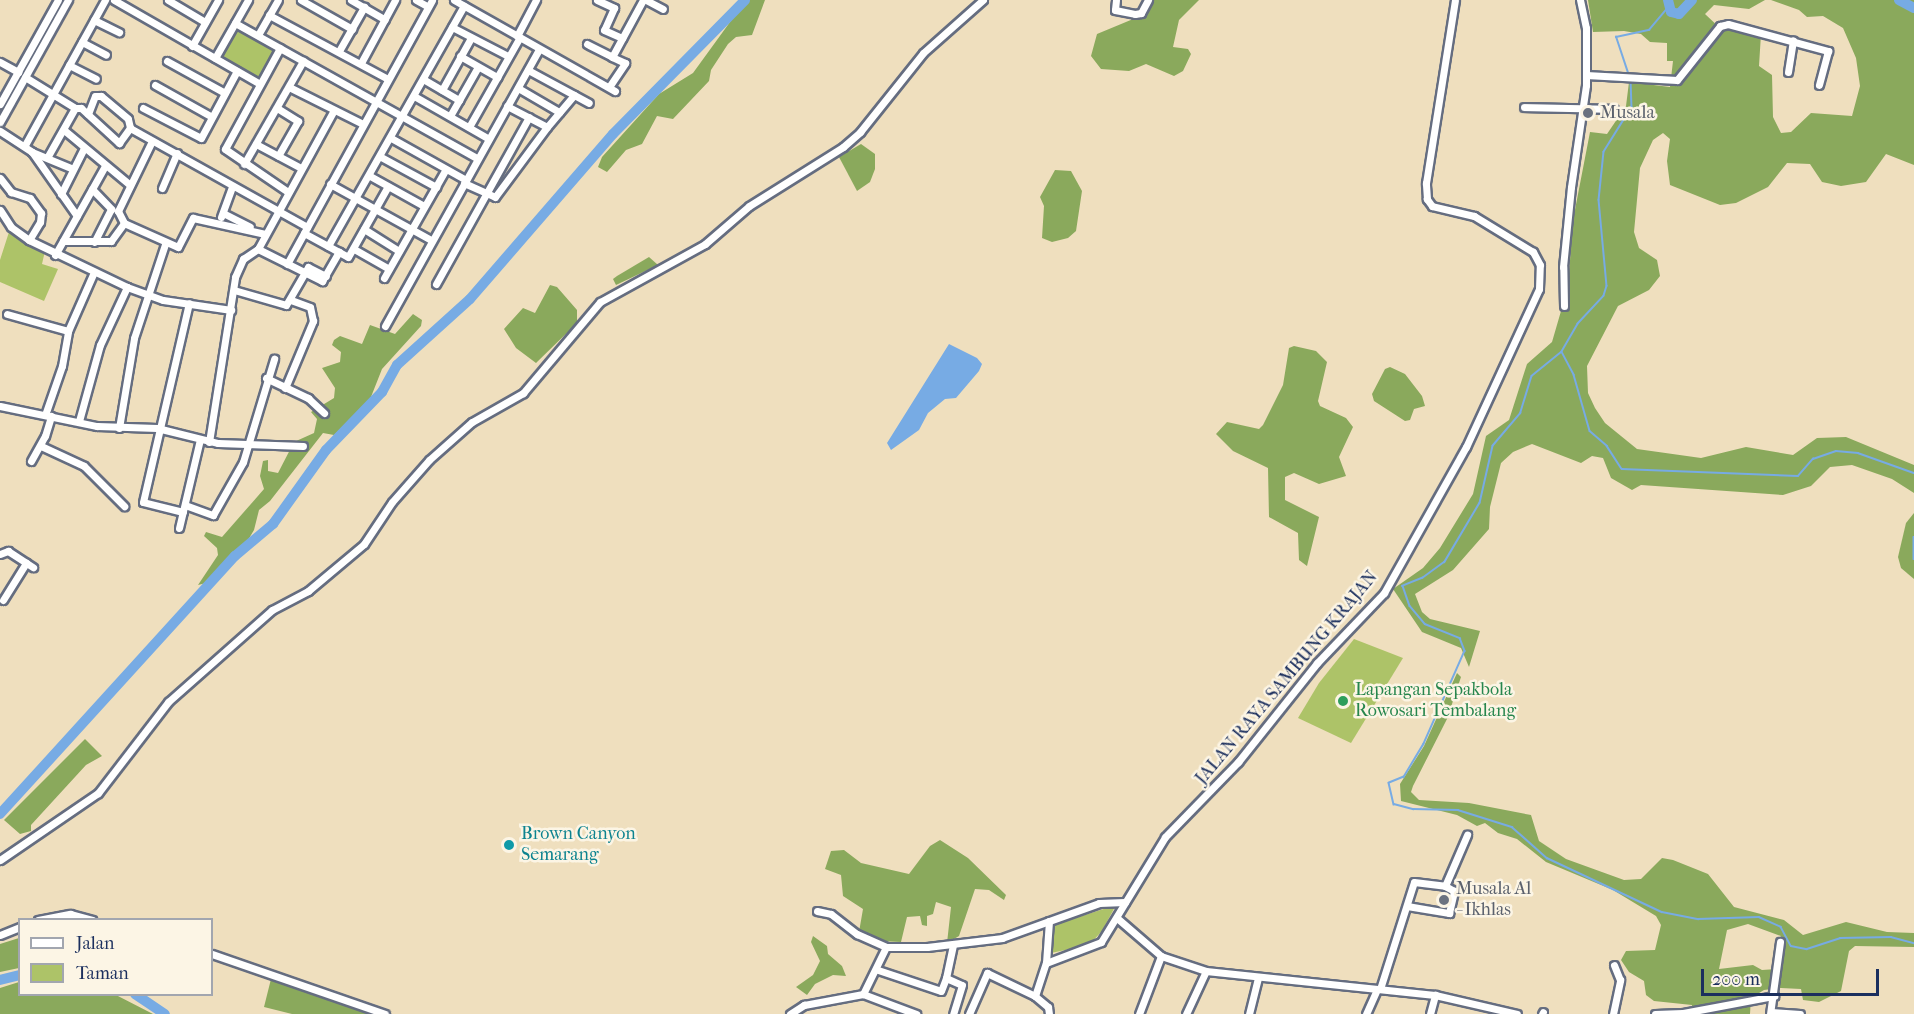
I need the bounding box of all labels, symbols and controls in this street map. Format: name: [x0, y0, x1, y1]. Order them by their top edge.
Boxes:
place label: Musala: [1600, 102, 1655, 124]
marker: Musala: [1581, 106, 1595, 120]
street label: JALAN RAYA SAMBUNG KRAJAN: [1191, 567, 1383, 789]
place label: Lapangan Sepakbola Rowosari Tembalang: [1355, 680, 1516, 722]
marker: Lapangan Sepakbola Rowosari Tembalang: [1336, 694, 1350, 708]
place label: Brown Canyon Semarang: [521, 824, 636, 866]
marker: Brown Canyon Semarang: [502, 838, 516, 852]
place label: Musala Al - Ikhlas: [1456, 879, 1531, 922]
marker: Musala Al - Ikhlas: [1437, 893, 1451, 907]
legend: [18, 918, 213, 996]
text: Jalan: [76, 933, 114, 954]
scale bar: [1704, 957, 1882, 995]
text: Taman: [76, 963, 129, 984]
text: 200 m: [1712, 969, 1760, 990]

